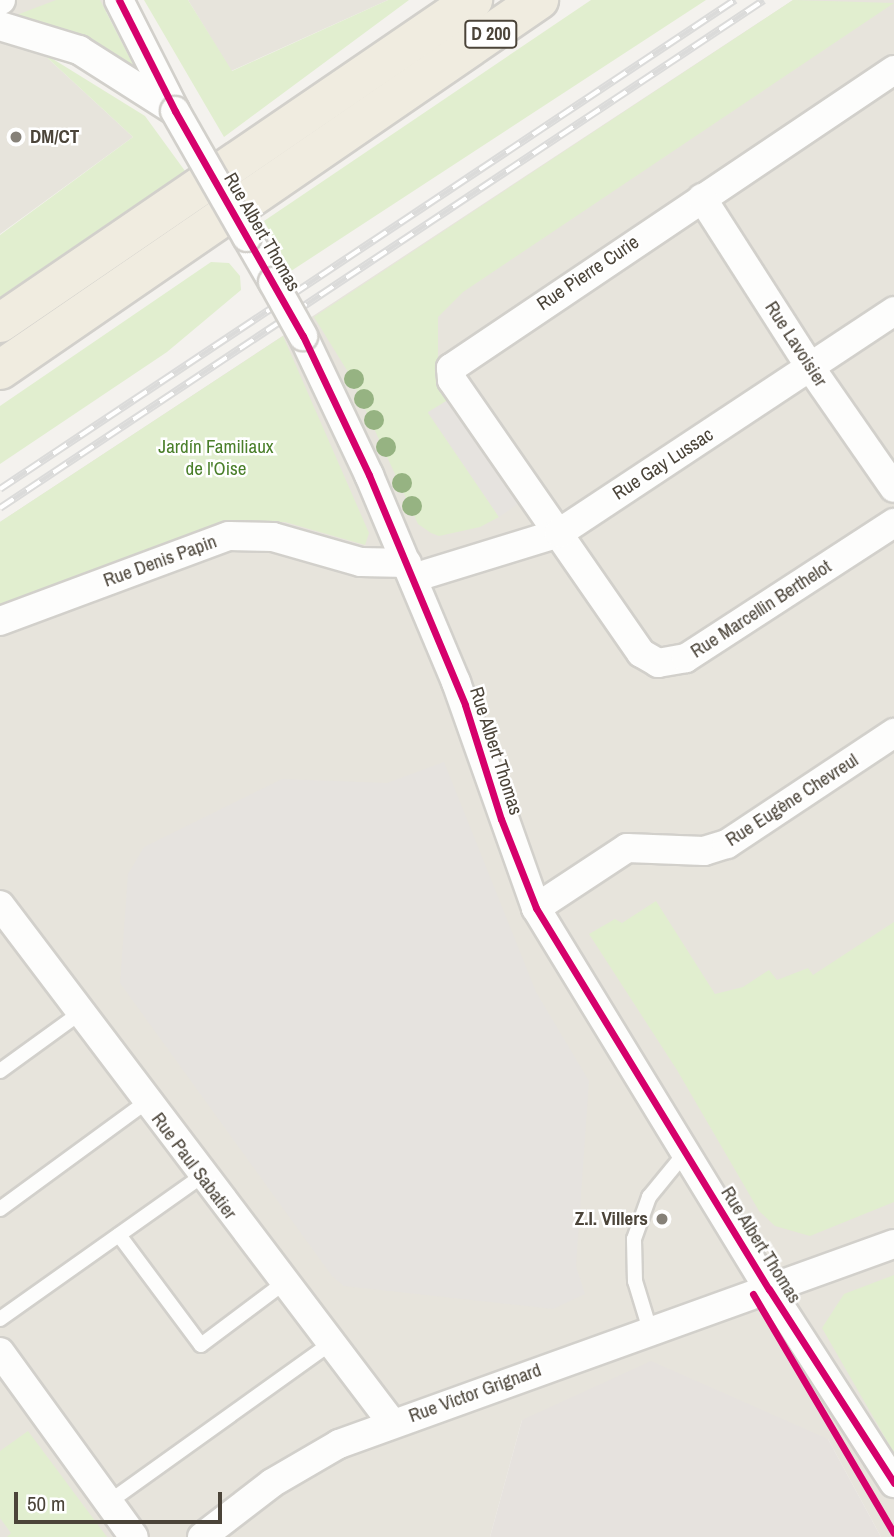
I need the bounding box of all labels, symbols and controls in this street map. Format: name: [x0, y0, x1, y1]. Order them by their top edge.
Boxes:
road number: D 200: [463, 19, 519, 48]
place label: DM/CT: [30, 126, 79, 148]
marker: DM/CT: [8, 129, 24, 145]
street label: Rue Albert Thomas: [219, 168, 305, 296]
street label: Rue Pierre Curie: [533, 231, 643, 315]
street label: Rue Lavoisier: [760, 297, 832, 391]
street label: Rue Gay Lussac: [608, 423, 718, 505]
park label: Jardín Familiaux de l'Oise: [158, 436, 274, 480]
street label: Rue Denis Papin: [100, 530, 220, 592]
street label: Rue Marcellin Berthelot: [687, 555, 835, 663]
street label: Rue Albert Thomas: [464, 684, 528, 818]
street label: Rue Eugène Chevreul: [722, 749, 862, 851]
street label: Rue Paul Sabatier: [147, 1108, 241, 1224]
street label: Rue Albert Thomas: [716, 1182, 806, 1308]
place label: Z.I. Villers: [575, 1208, 648, 1230]
marker: Z.I. Villers: [654, 1211, 670, 1227]
street label: Rue Victor Grignard: [406, 1358, 544, 1428]
scale bar: [18, 1478, 226, 1522]
text: 50 m: [27, 1489, 65, 1518]

